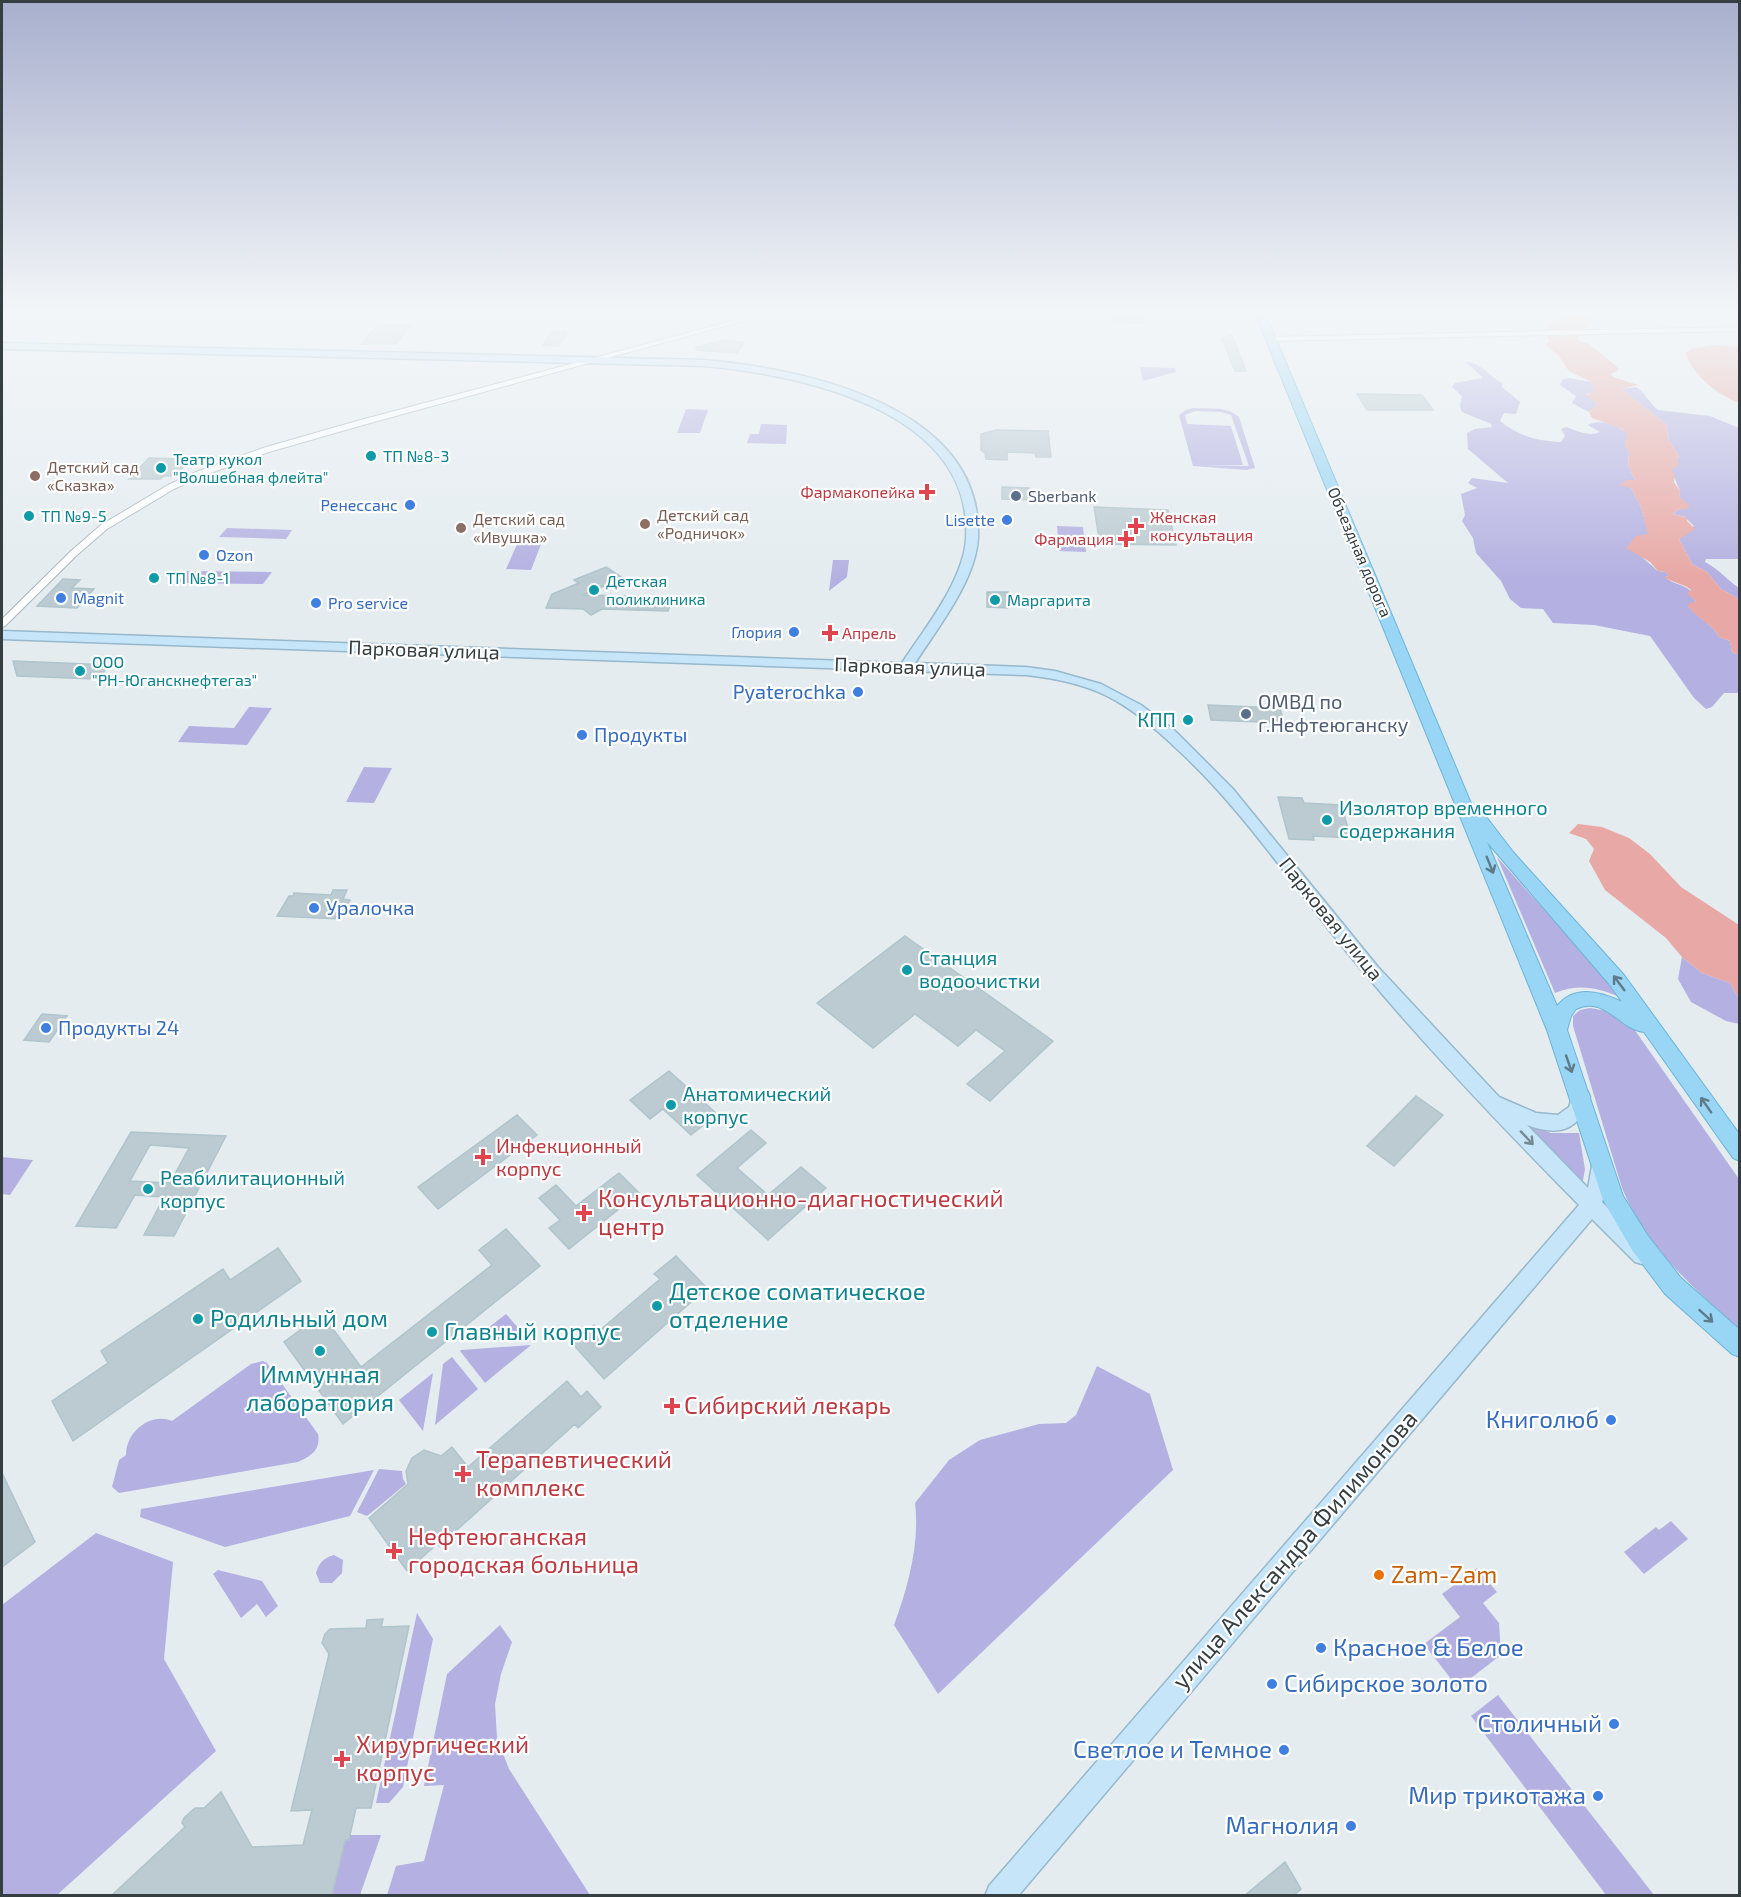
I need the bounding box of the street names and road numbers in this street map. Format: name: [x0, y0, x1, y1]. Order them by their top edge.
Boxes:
street label: Объездная дорога: [1324, 484, 1396, 620]
street label: Парковая улица: [348, 634, 500, 665]
street label: Парковая улица: [834, 651, 986, 682]
street label: Парковая улица: [1274, 852, 1389, 985]
street label: улица Александра Филимонова: [1165, 1404, 1423, 1695]

